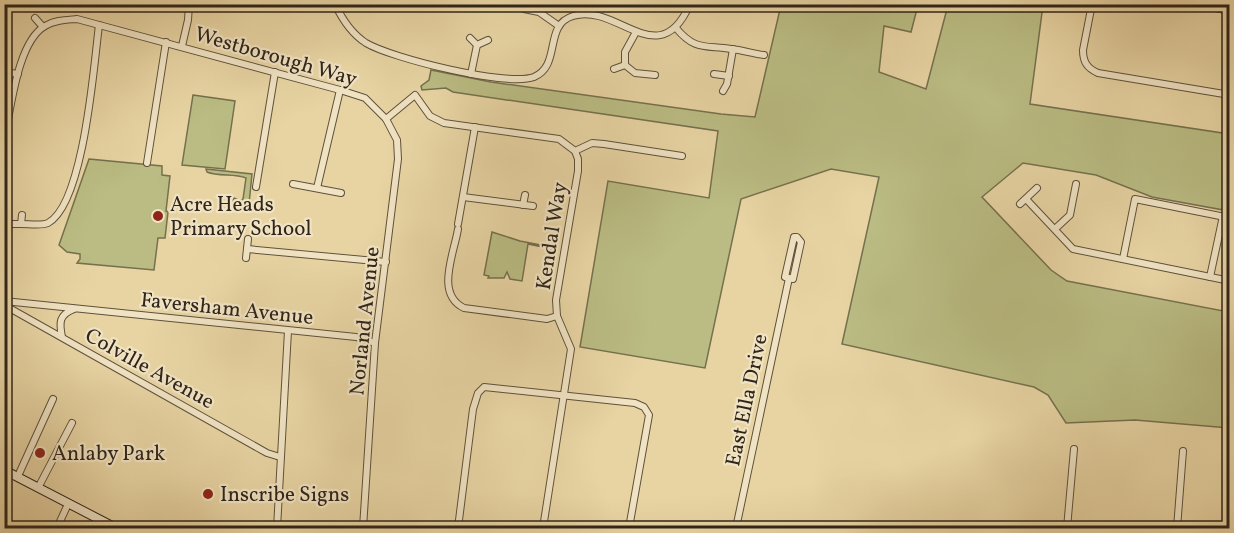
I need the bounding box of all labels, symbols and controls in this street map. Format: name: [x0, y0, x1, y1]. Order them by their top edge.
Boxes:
street label: Westborough Way: [191, 20, 361, 95]
street label: Kendal Way: [530, 180, 575, 292]
place label: Acre Heads Primary School: [170, 191, 311, 244]
marker: Acre Heads Primary School: [151, 209, 165, 223]
street label: Norland Avenue: [343, 245, 388, 397]
street label: Faversham Avenue: [139, 286, 315, 333]
street label: Colville Avenue: [79, 322, 219, 417]
street label: East Ella Drive: [719, 331, 776, 469]
place label: Anlaby Park: [52, 440, 166, 469]
marker: Anlaby Park: [33, 446, 47, 460]
place label: Inscribe Signs: [220, 481, 349, 510]
marker: Inscribe Signs: [201, 487, 215, 501]

